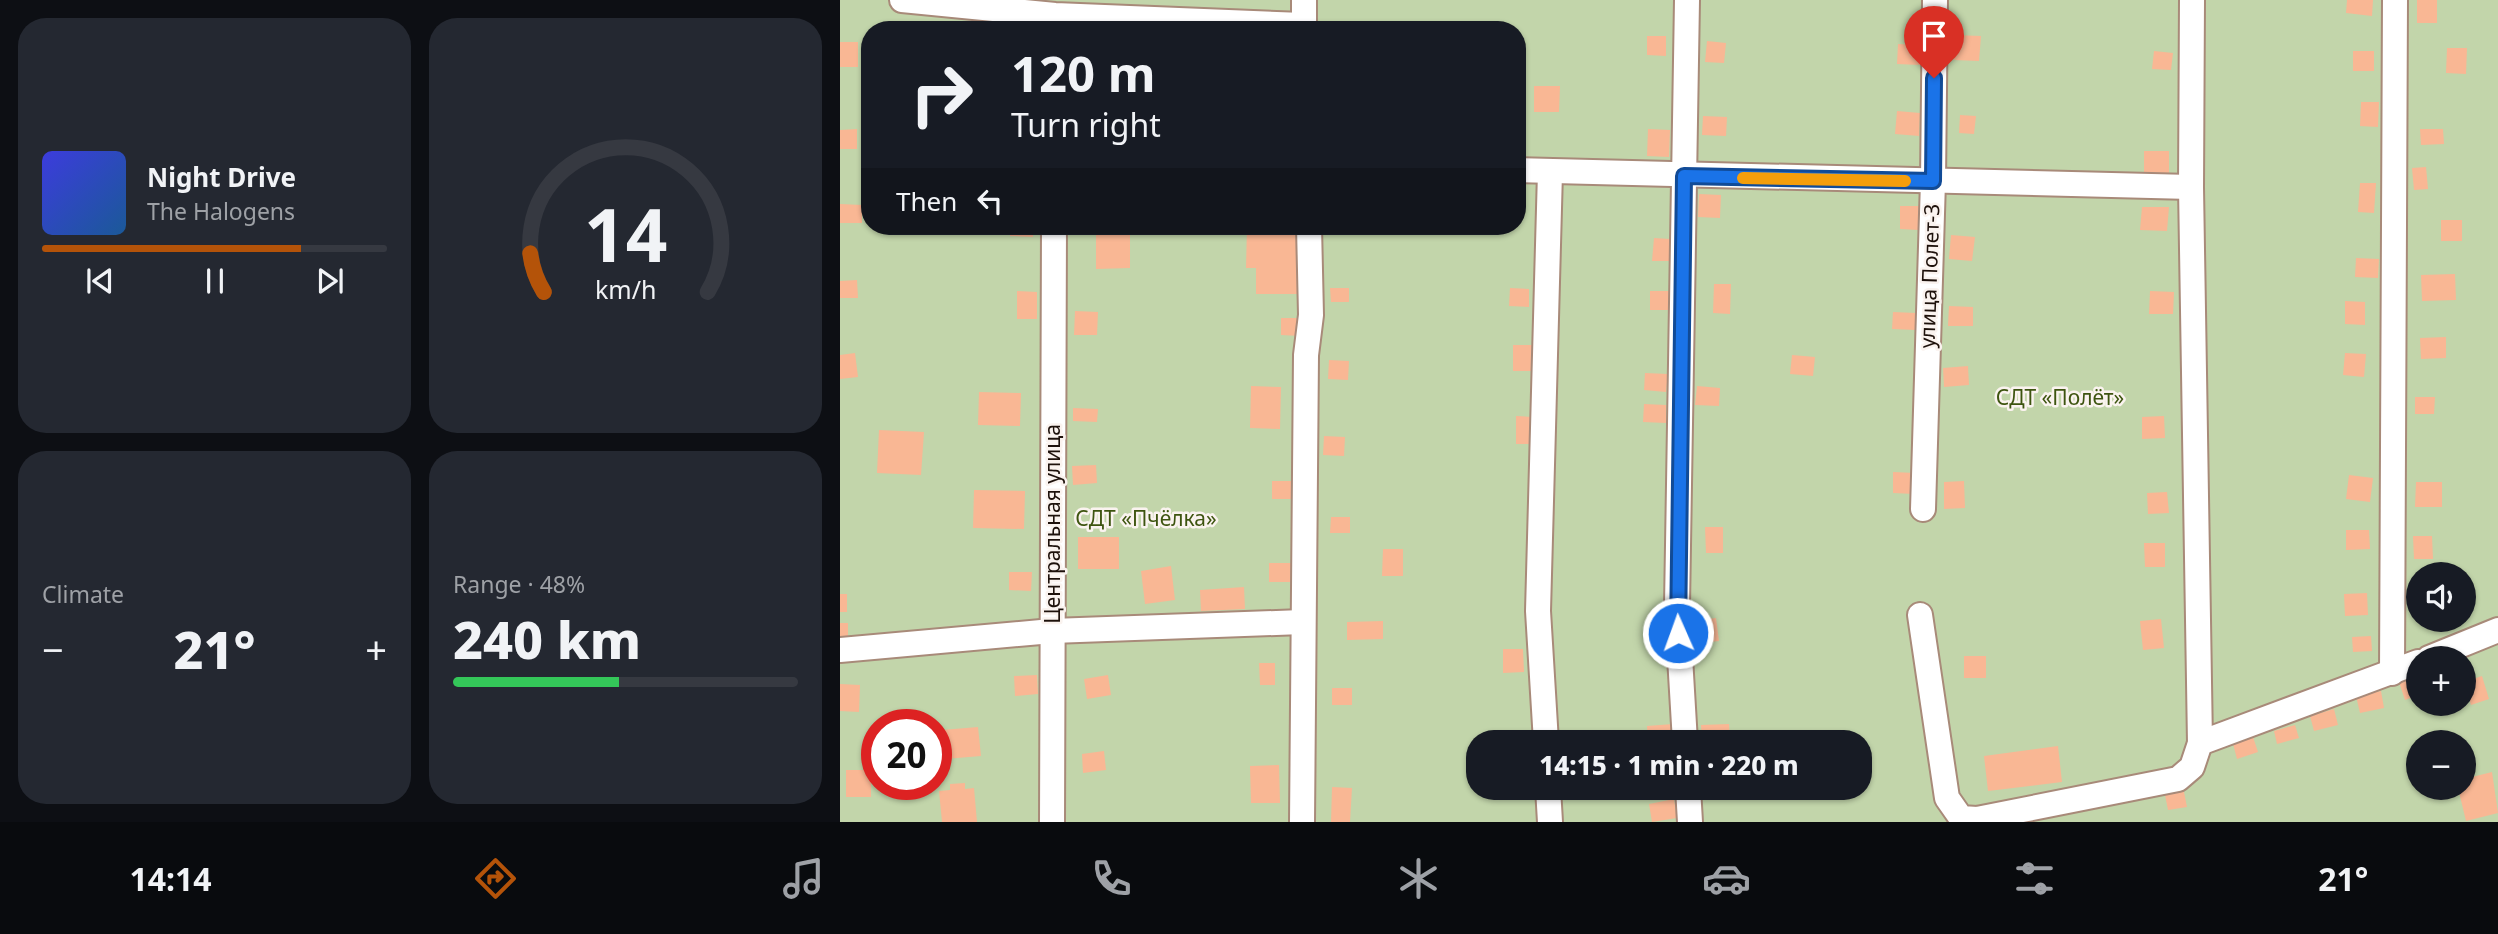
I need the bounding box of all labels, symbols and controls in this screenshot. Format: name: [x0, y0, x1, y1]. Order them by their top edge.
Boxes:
pin: [1904, 6, 1964, 78]
icon: arrive: [1915, 17, 1953, 55]
text: 120 m: [1011, 40, 1156, 106]
icon: right: [896, 49, 987, 140]
text: Turn right: [1011, 103, 1161, 146]
text: Night Drive: [147, 159, 296, 195]
icon: left: [971, 182, 1009, 220]
text: Then: [896, 183, 957, 219]
text: 14: [584, 184, 667, 283]
text: The Halogens: [147, 195, 295, 227]
street label: улица Полет-3: [1912, 203, 1946, 349]
icon: previous: [81, 262, 119, 300]
icon: pause: [196, 262, 234, 300]
icon: next: [311, 262, 349, 300]
text: km/h: [595, 272, 656, 306]
park label: СДТ «Полёт»: [1996, 383, 2124, 411]
street label: Центральная улица: [1038, 424, 1066, 624]
park label: СДТ «Пчёлка»: [1075, 504, 1217, 532]
map controls: [2406, 562, 2476, 800]
button: sound: [2406, 562, 2476, 632]
text: Range · 48%: [453, 568, 585, 600]
text: Climate: [42, 578, 124, 610]
position arrow: [1641, 596, 1715, 670]
text: 240 km: [453, 603, 641, 674]
text: 21°: [173, 613, 256, 684]
text: −: [42, 623, 64, 675]
text: +: [365, 623, 387, 675]
button: +: [2406, 646, 2476, 716]
speed limit sign: 20: [861, 709, 952, 800]
button: −: [2406, 730, 2476, 800]
text: 14:15 · 1 min · 220 m: [1539, 747, 1799, 783]
icon: directions: [471, 854, 520, 903]
icon: music: [779, 854, 828, 903]
icon: phone: [1087, 854, 1136, 903]
icon: climate: [1394, 854, 1443, 903]
icon: car: [1702, 854, 1751, 903]
icon: filters: [2010, 854, 2059, 903]
text: 14:14: [129, 857, 212, 900]
text: 21°: [2318, 857, 2368, 900]

